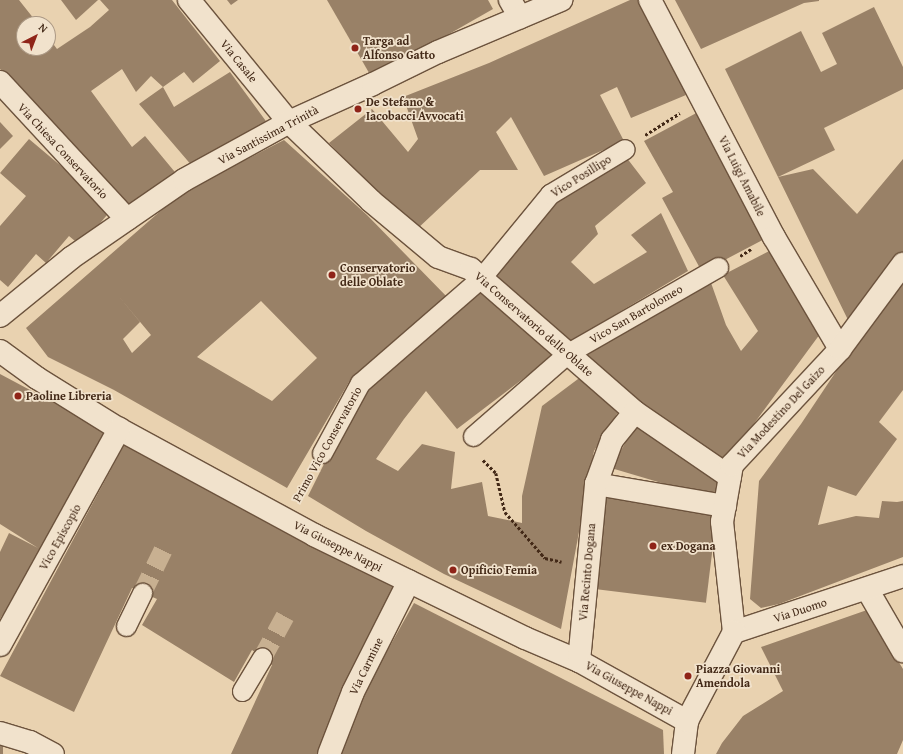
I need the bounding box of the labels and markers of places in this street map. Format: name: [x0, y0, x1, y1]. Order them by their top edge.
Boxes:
place label: Targa ad Alfonso Gatto: [363, 34, 435, 62]
marker: Targa ad Alfonso Gatto: [350, 43, 360, 53]
place label: De Stefano & Iacobacci Avvocati: [366, 95, 464, 123]
marker: De Stefano & Iacobacci Avvocati: [353, 104, 363, 114]
place label: Conservatorio delle Oblate: [340, 261, 415, 289]
marker: Conservatorio delle Oblate: [327, 270, 337, 280]
place label: Paoline Libreria: [26, 389, 112, 403]
marker: Paoline Libreria: [13, 391, 23, 401]
place label: ex Dogana: [661, 539, 716, 553]
marker: ex Dogana: [648, 541, 658, 551]
place label: Opificio Femia: [461, 563, 537, 577]
marker: Opificio Femia: [448, 565, 458, 575]
place label: Piazza Giovanni Amendola: [696, 662, 780, 690]
marker: Piazza Giovanni Amendola: [683, 671, 693, 681]

